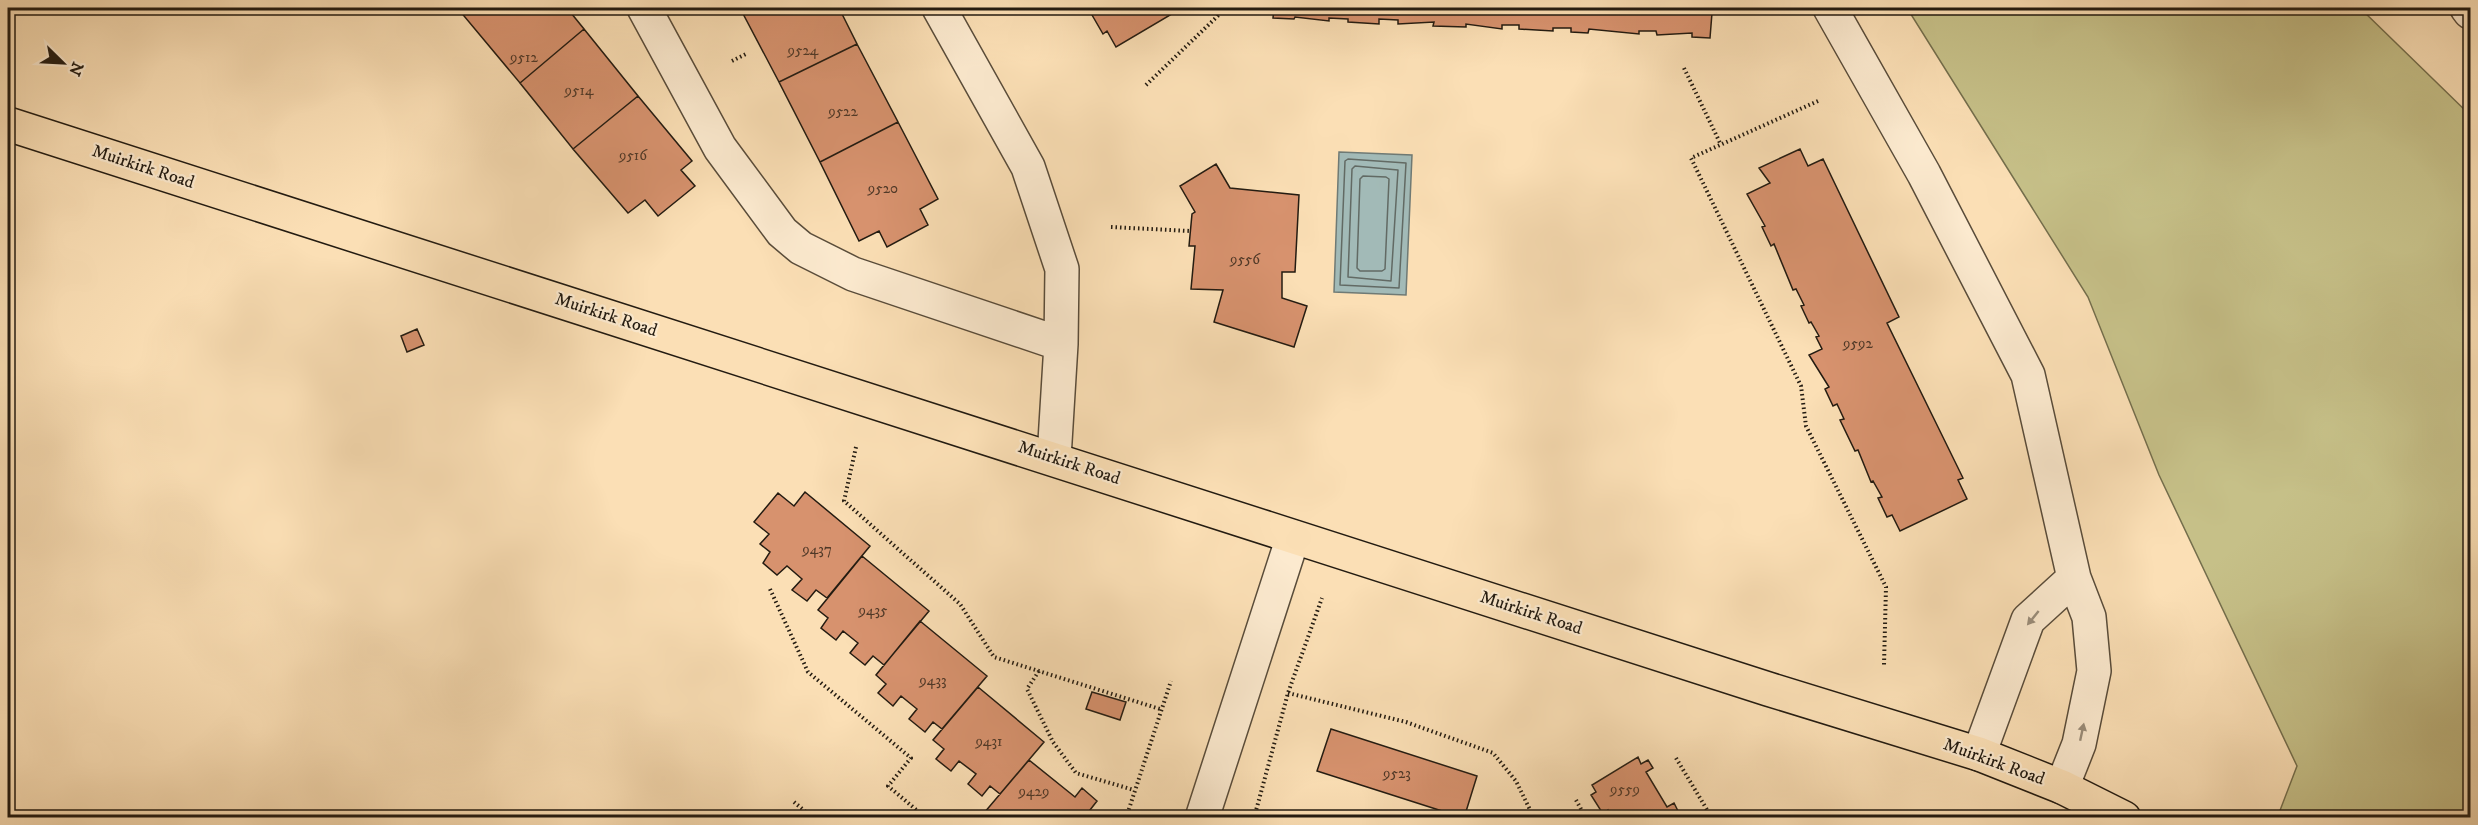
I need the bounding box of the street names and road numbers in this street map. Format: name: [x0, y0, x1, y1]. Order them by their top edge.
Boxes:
street label: Muirkirk Road: [89, 140, 197, 194]
street label: Muirkirk Road: [552, 288, 660, 342]
street label: Muirkirk Road: [1015, 436, 1123, 490]
street label: Muirkirk Road: [1477, 586, 1585, 640]
street label: Muirkirk Road: [1940, 733, 2048, 791]

